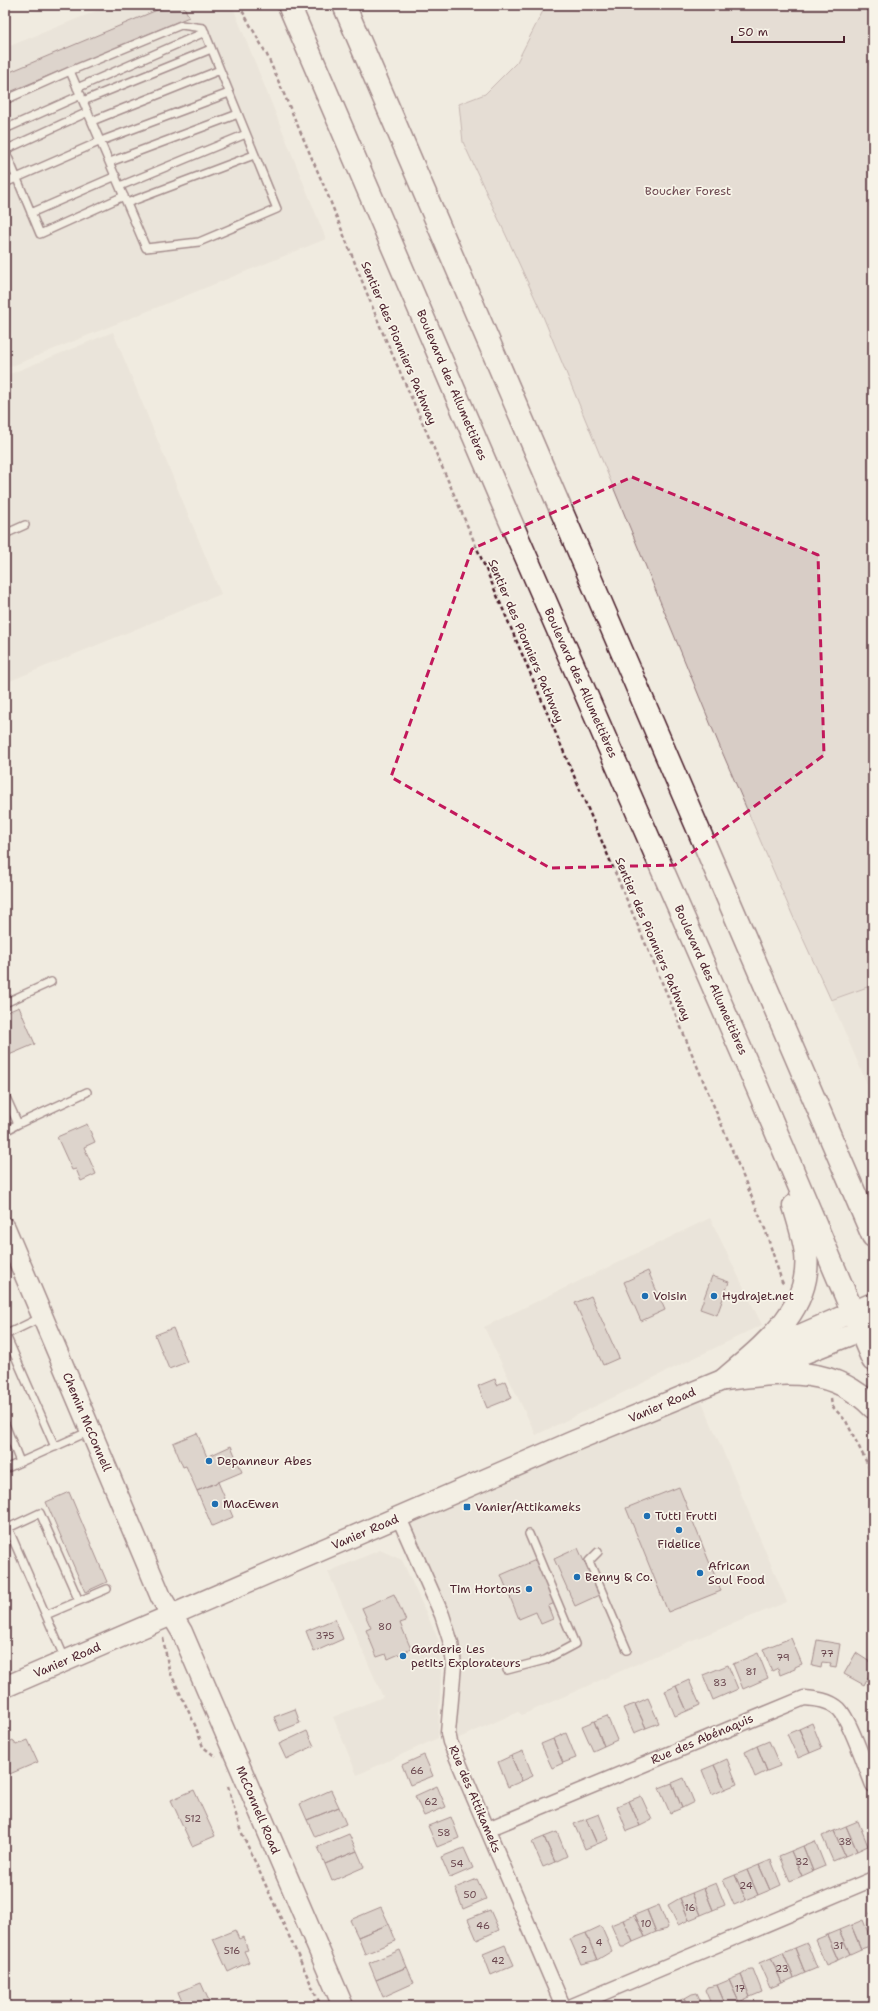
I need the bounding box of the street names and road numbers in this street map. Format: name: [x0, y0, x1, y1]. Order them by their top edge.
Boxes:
street label: Sentier des Pionniers Pathway: [357, 259, 441, 427]
street label: Boulevard des Allumettières: [413, 307, 491, 463]
street label: Sentier des Pionniers Pathway: [484, 557, 568, 725]
street label: Boulevard des Allumettières: [541, 605, 621, 761]
street label: Sentier des Pionniers Pathway: [611, 855, 695, 1023]
street label: Boulevard des Allumettières: [671, 902, 751, 1058]
street label: Chemin McConnell: [59, 1370, 115, 1474]
street label: Vanier Road: [626, 1384, 698, 1426]
street label: Vanier Road: [329, 1511, 401, 1553]
street label: Vanier Road: [31, 1639, 103, 1681]
street label: Rue des Abénaquis: [648, 1710, 756, 1768]
street label: Rue des Attikameks: [445, 1743, 505, 1855]
street label: McConnell Road: [232, 1763, 284, 1857]

